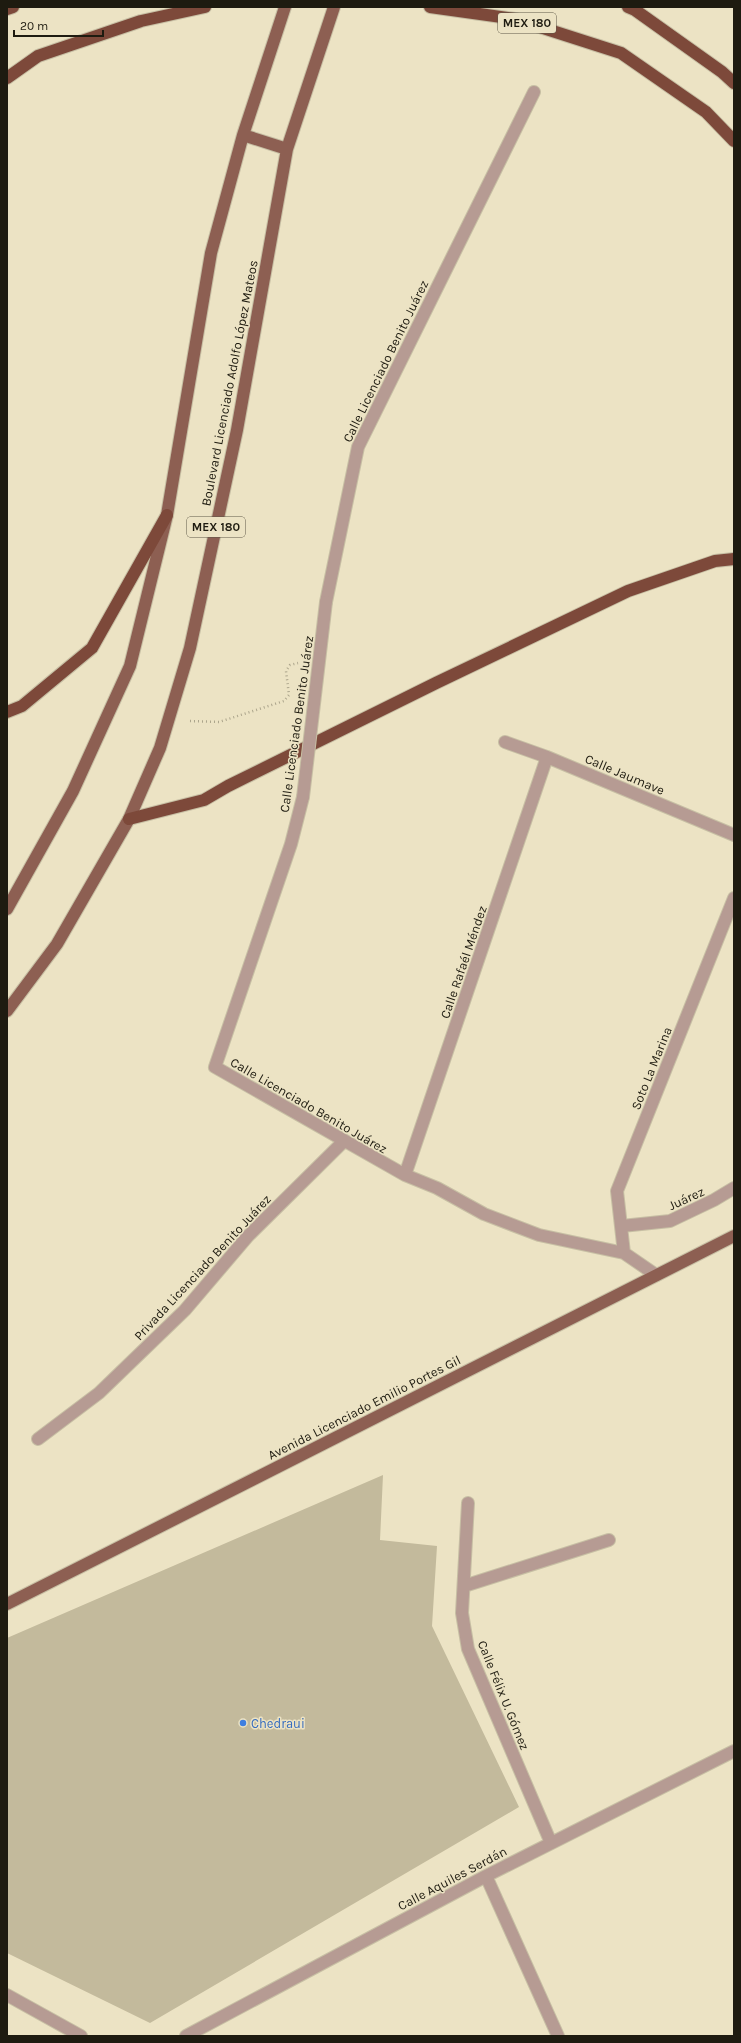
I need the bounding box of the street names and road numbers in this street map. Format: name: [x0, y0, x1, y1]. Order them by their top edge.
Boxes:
road number: MEX 180: [498, 13, 556, 33]
street label: Boulevard Licenciado Adolfo López Mateos: [198, 259, 261, 507]
street label: Calle Licenciado Benito Juárez: [340, 278, 431, 445]
road number: MEX 180: [187, 517, 245, 537]
street label: Calle Licenciado Benito Juárez: [277, 635, 316, 813]
street label: Calle Jaumave: [583, 751, 667, 798]
street label: Calle Rafaél Méndez: [437, 904, 490, 1021]
street label: Soto La Marina: [628, 1025, 675, 1112]
street label: Calle Licenciado Benito Juárez: [228, 1054, 390, 1157]
street label: Juárez: [666, 1184, 707, 1213]
street label: Privada Licenciado Benito Juárez: [131, 1191, 274, 1343]
street label: Avenida Licenciado Emilio Portes Gil: [265, 1352, 463, 1463]
street label: Calle Félix U. Gómez: [475, 1638, 532, 1752]
street label: Calle Aquiles Serdán: [395, 1843, 510, 1914]

